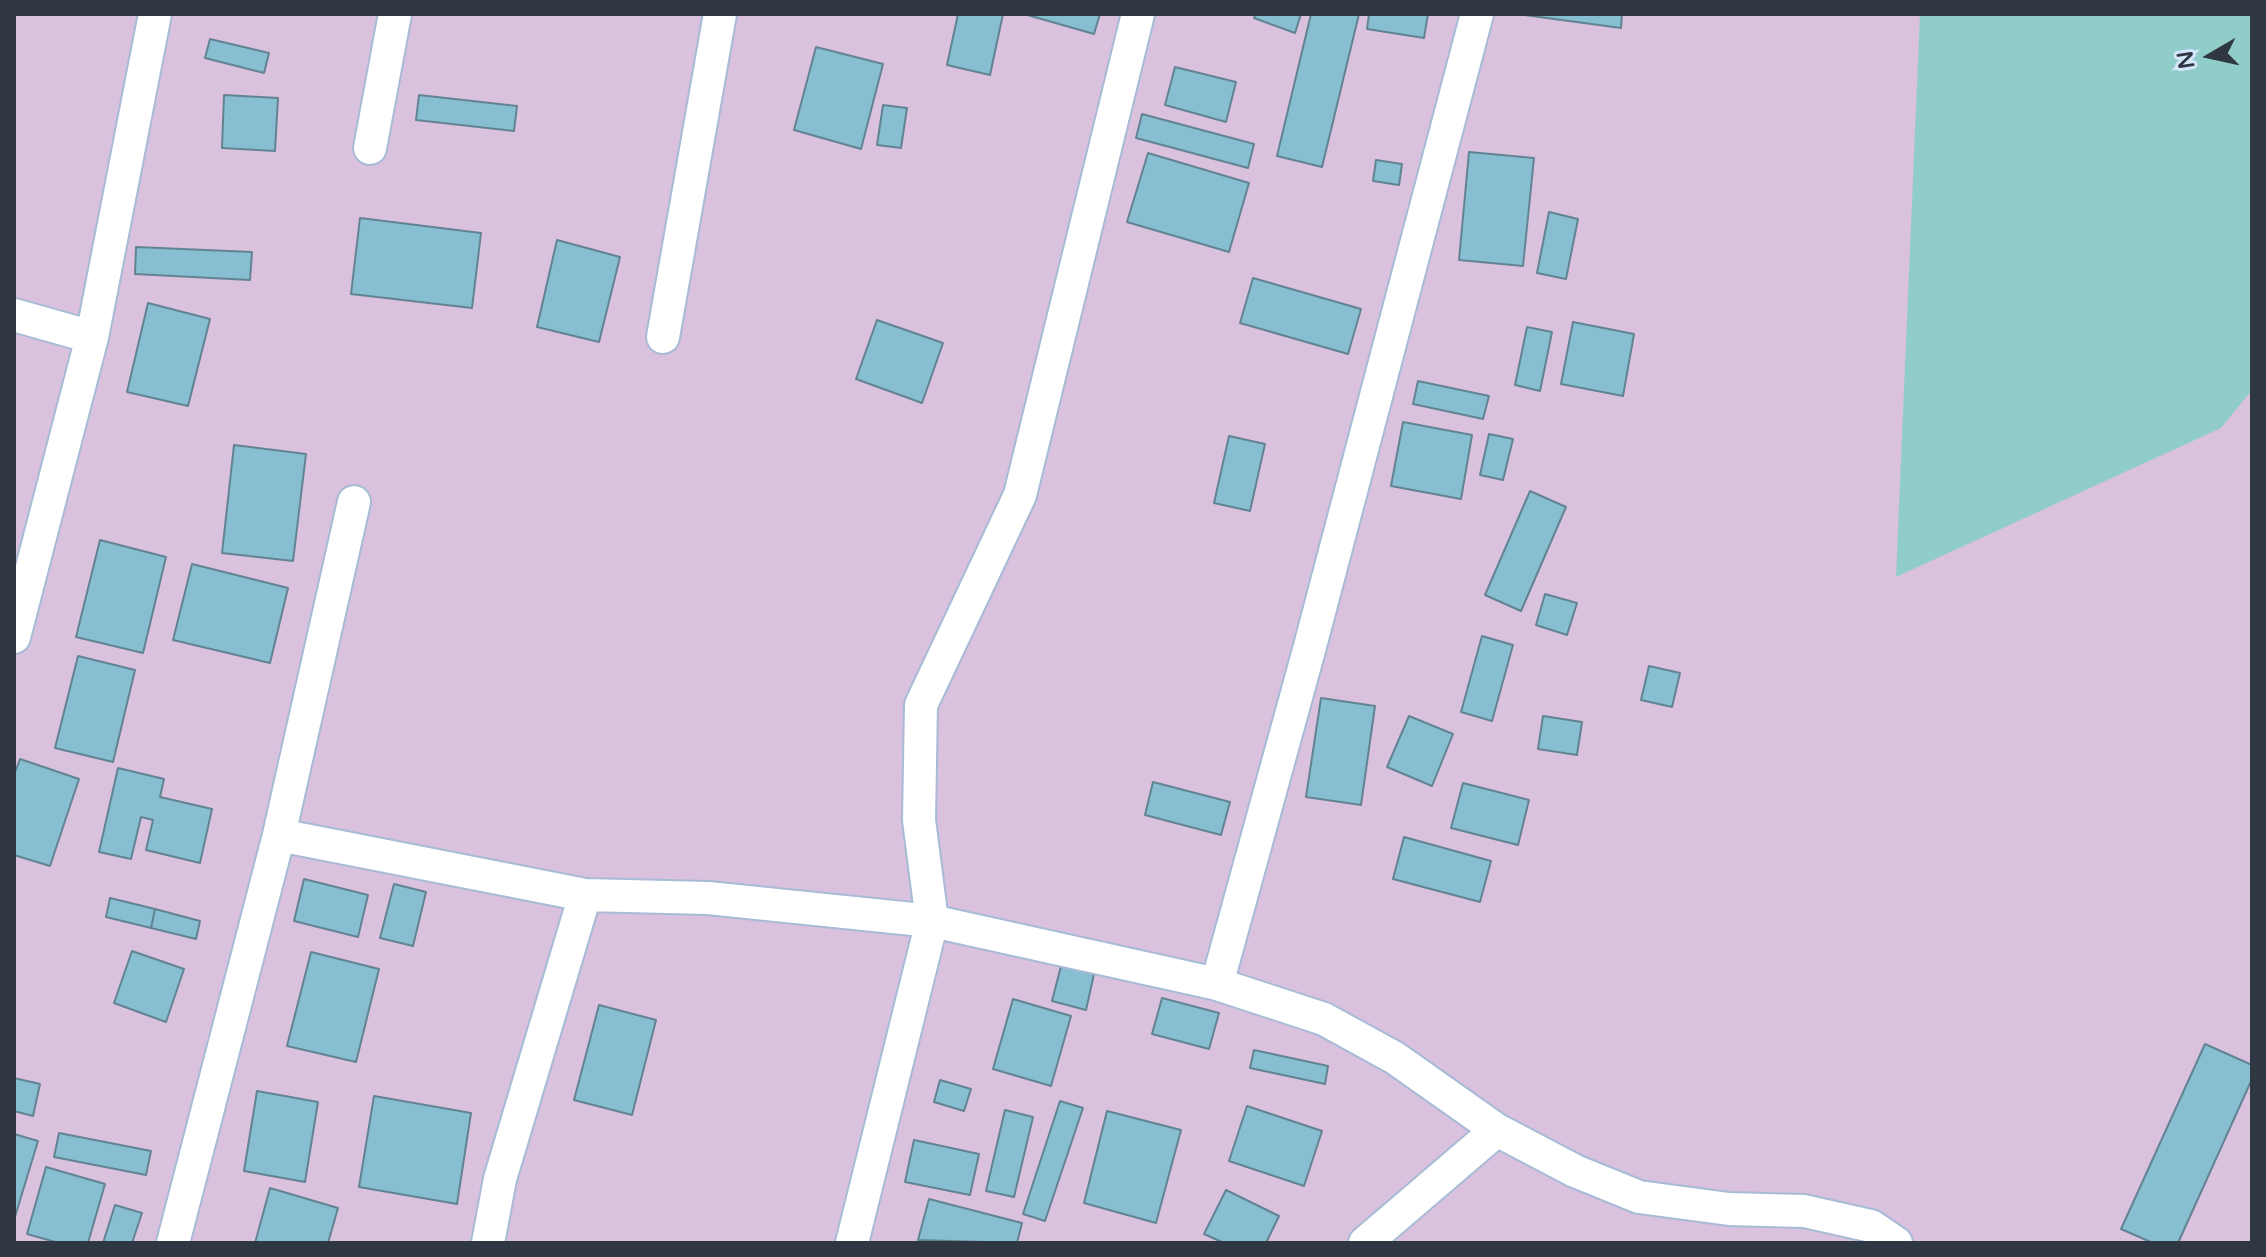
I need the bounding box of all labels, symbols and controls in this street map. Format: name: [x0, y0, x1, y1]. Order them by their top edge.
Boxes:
north arrow: [2170, 16, 2250, 96]
text: N: [2172, 49, 2201, 71]

